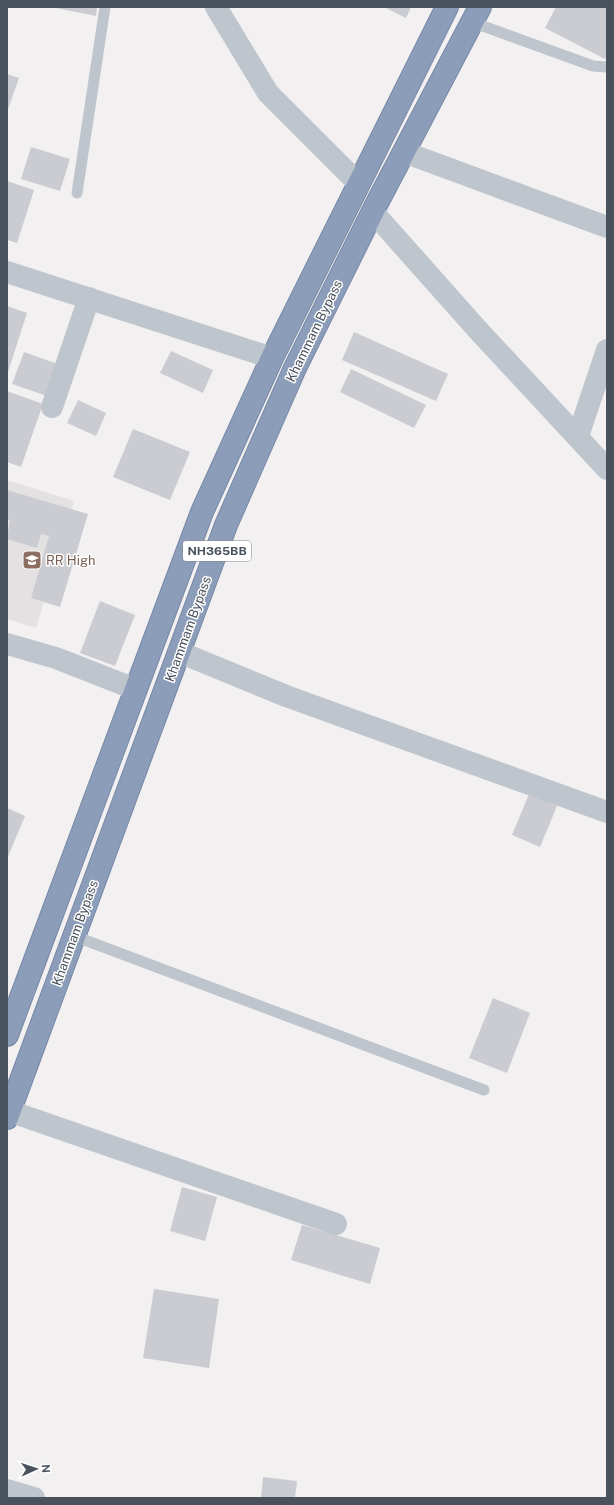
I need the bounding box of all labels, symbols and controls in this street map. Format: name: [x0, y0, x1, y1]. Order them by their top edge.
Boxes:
street label: Khammam Bypass: [283, 278, 345, 384]
road number: NH365BB: [183, 541, 251, 561]
school or university icon: RR High: [21, 549, 43, 571]
place label: RR High: [46, 553, 96, 568]
street label: Khammam Bypass: [162, 574, 214, 684]
street label: Khammam Bypass: [49, 878, 101, 988]
north arrow: [16, 1449, 56, 1489]
text: N: [40, 1464, 52, 1473]

